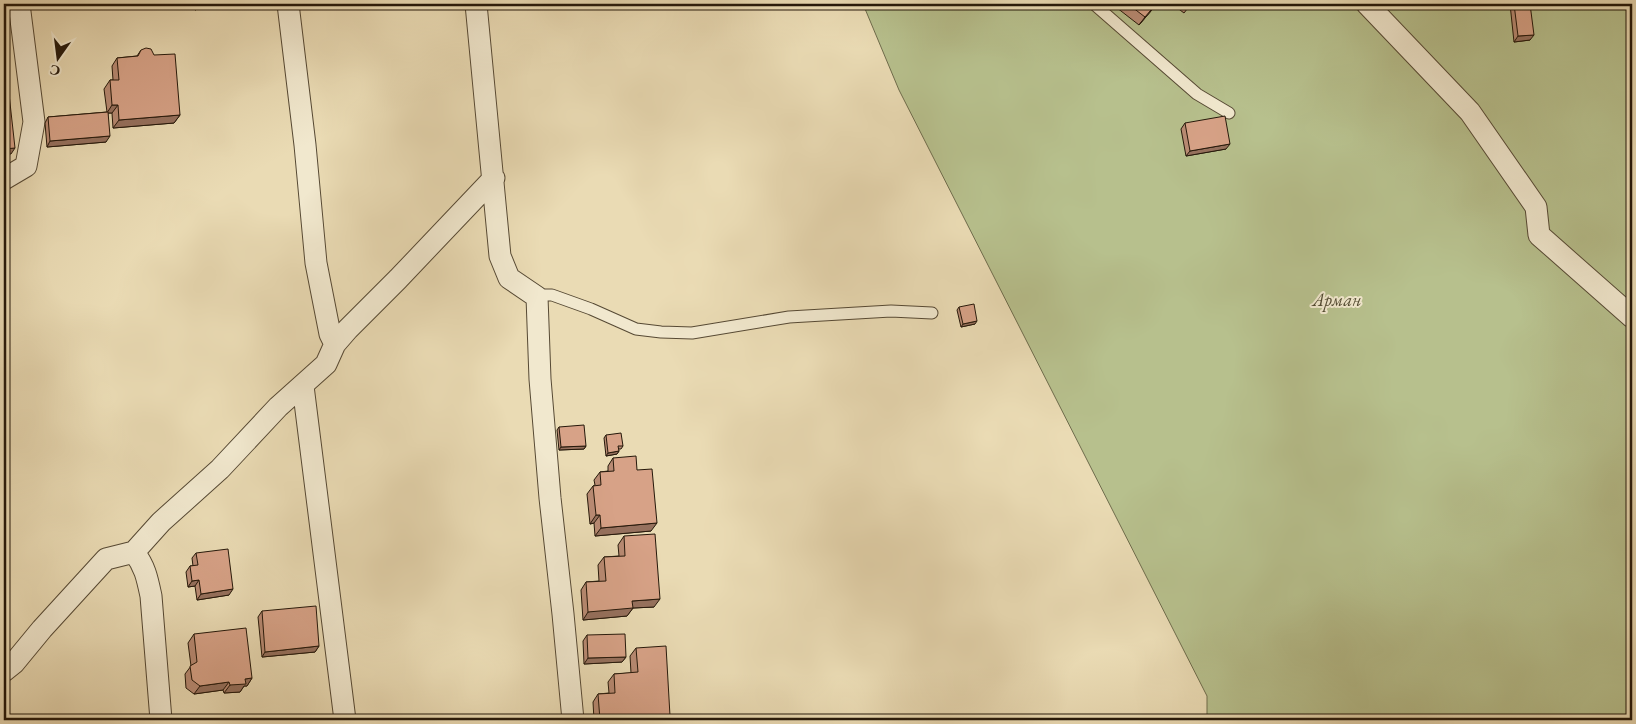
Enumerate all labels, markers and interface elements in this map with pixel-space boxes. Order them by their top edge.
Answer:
north arrow [32,32,82,82]
text: С [48,61,62,81]
park label: Арман [1311,288,1361,312]

